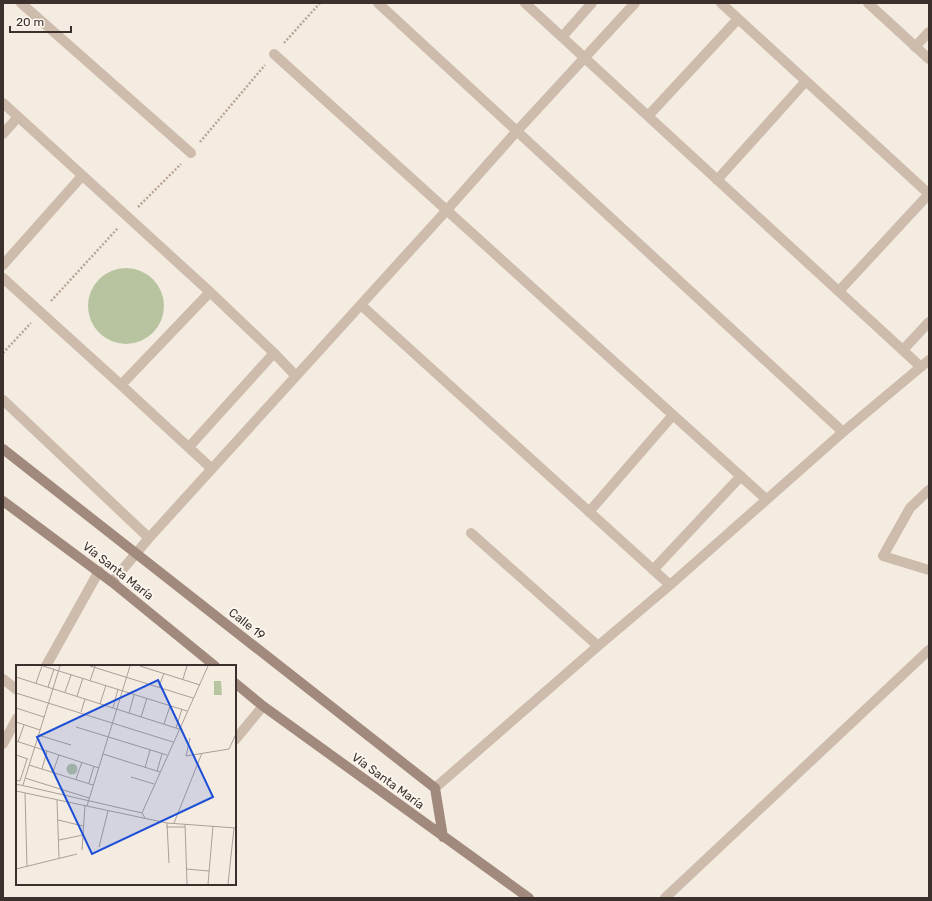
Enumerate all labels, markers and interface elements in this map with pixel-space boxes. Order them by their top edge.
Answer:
scale bar [10,8,71,34]
text: 20 m [16,15,44,29]
street label: Vía Santa María [80,539,156,603]
street label: Calle 19 [226,605,268,643]
inset map [16,665,236,885]
street label: Vía Santa María [349,750,427,812]

